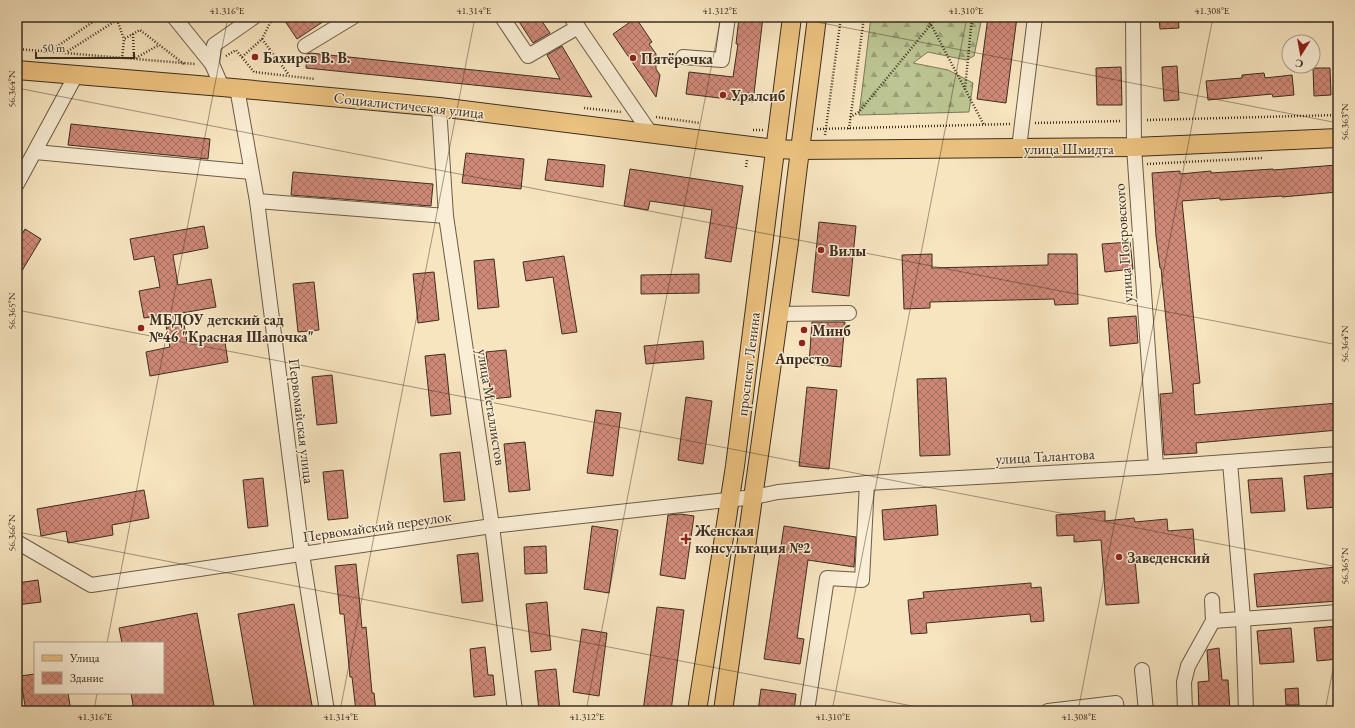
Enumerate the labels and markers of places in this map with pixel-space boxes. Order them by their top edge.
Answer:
place label: Бахирев В. В. [263,48,351,67]
place label: Пятёрочка [641,49,713,68]
marker: Бахирев В. В. [250,52,260,62]
marker: Пятёрочка [628,53,638,63]
place label: Уралсиб [730,86,786,105]
marker: Уралсиб [718,90,728,100]
place label: Вилы [829,241,866,260]
marker: Вилы [816,245,826,255]
place label: МБДОУ детский сад №46 "Красная Шапочка" [149,310,314,346]
place label: Минб [812,321,851,340]
marker: МБДОУ детский сад №46 "Красная Шапочка" [136,323,146,333]
marker: Минб [799,325,809,335]
marker: Апресто [797,338,807,348]
place label: Апресто [774,349,830,368]
place label: Женская консультация №2 [694,521,811,557]
marker: Женская консультация №2 [680,533,692,545]
place label: Заведенский [1127,548,1210,567]
marker: Заведенский [1114,552,1124,562]

